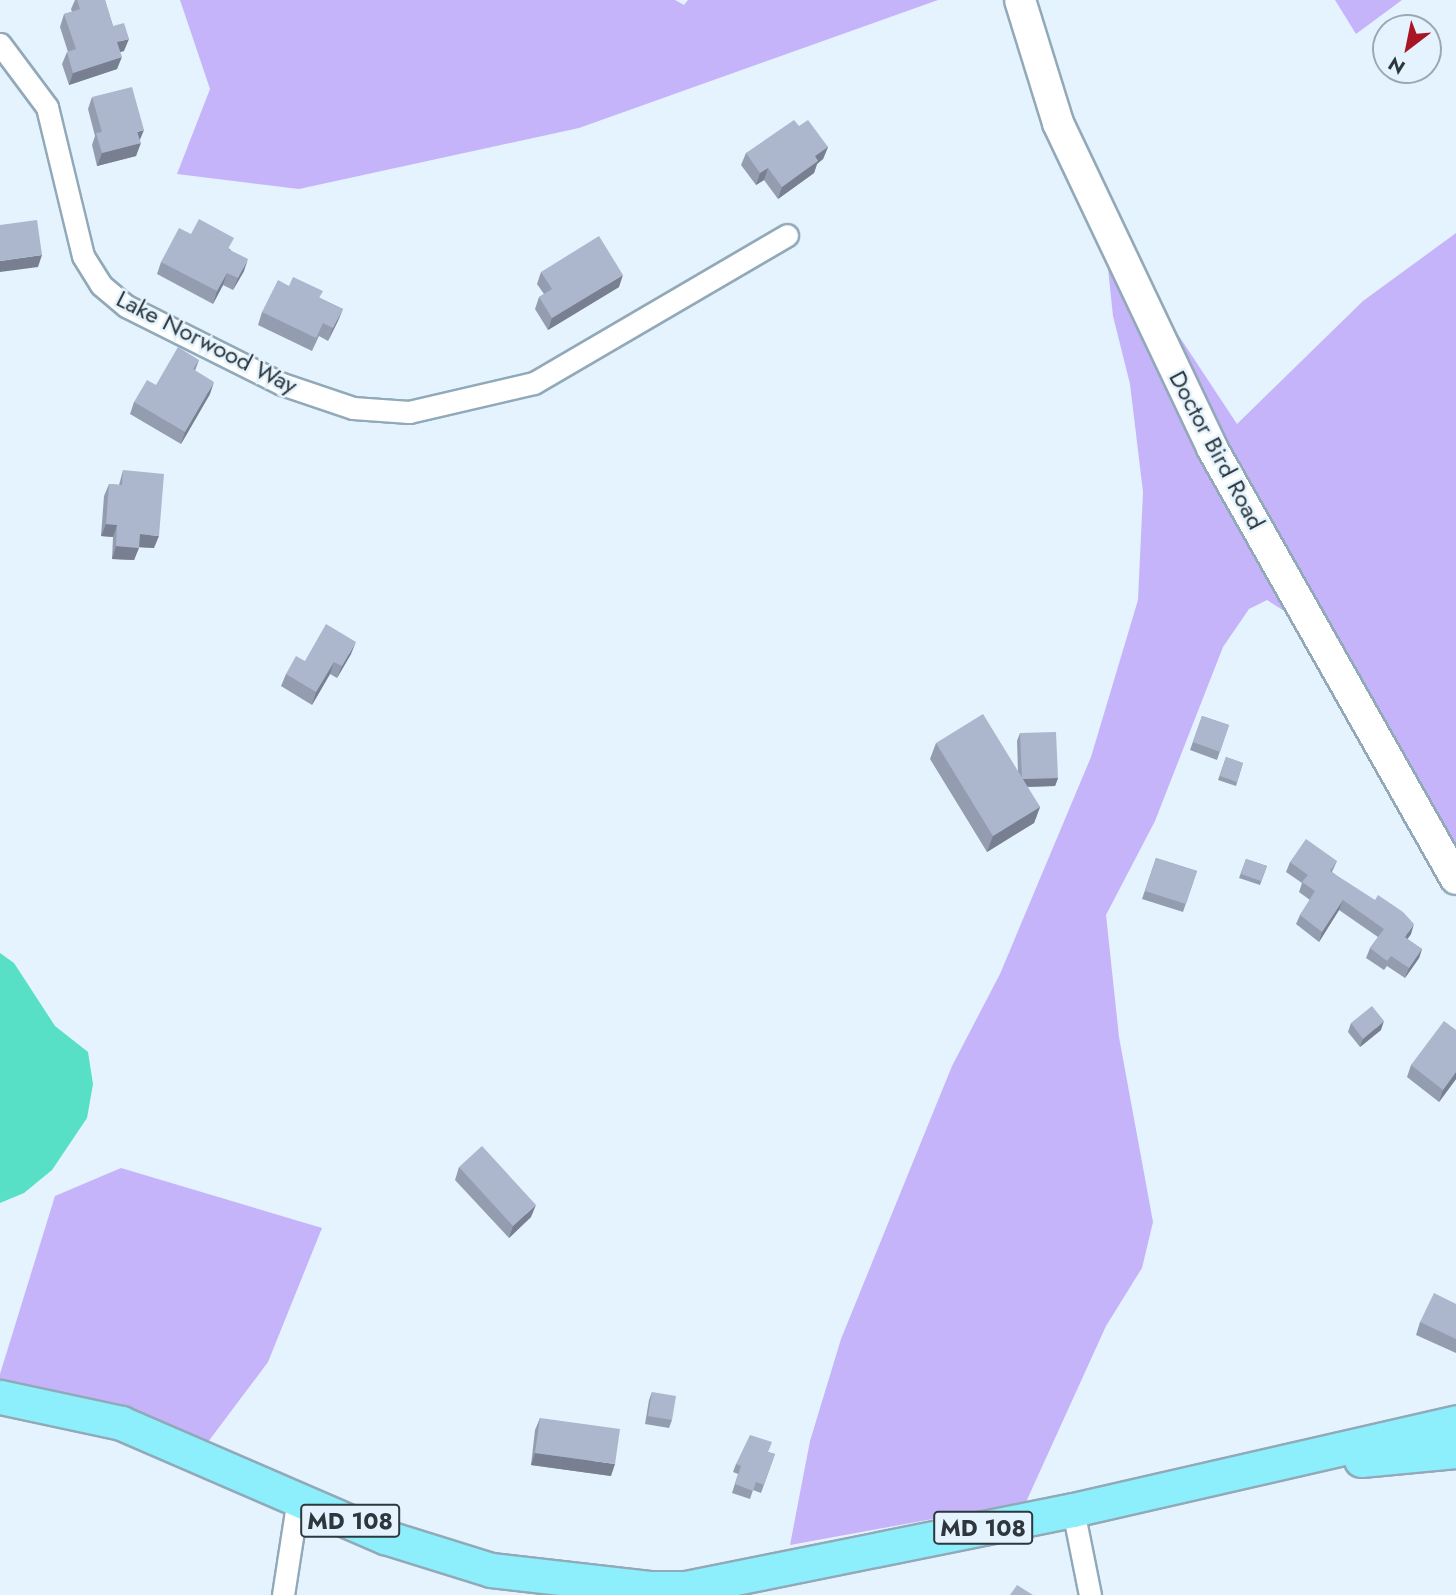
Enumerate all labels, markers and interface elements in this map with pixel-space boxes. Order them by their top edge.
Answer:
north arrow [1372,14,1442,84]
text: N [1383,50,1410,81]
street label: Lake Norwood Way [112,284,302,400]
street label: Doctor Bird Road [1163,366,1271,534]
road number: MD 108 [299,1502,401,1540]
road number: MD 108 [932,1508,1034,1548]

